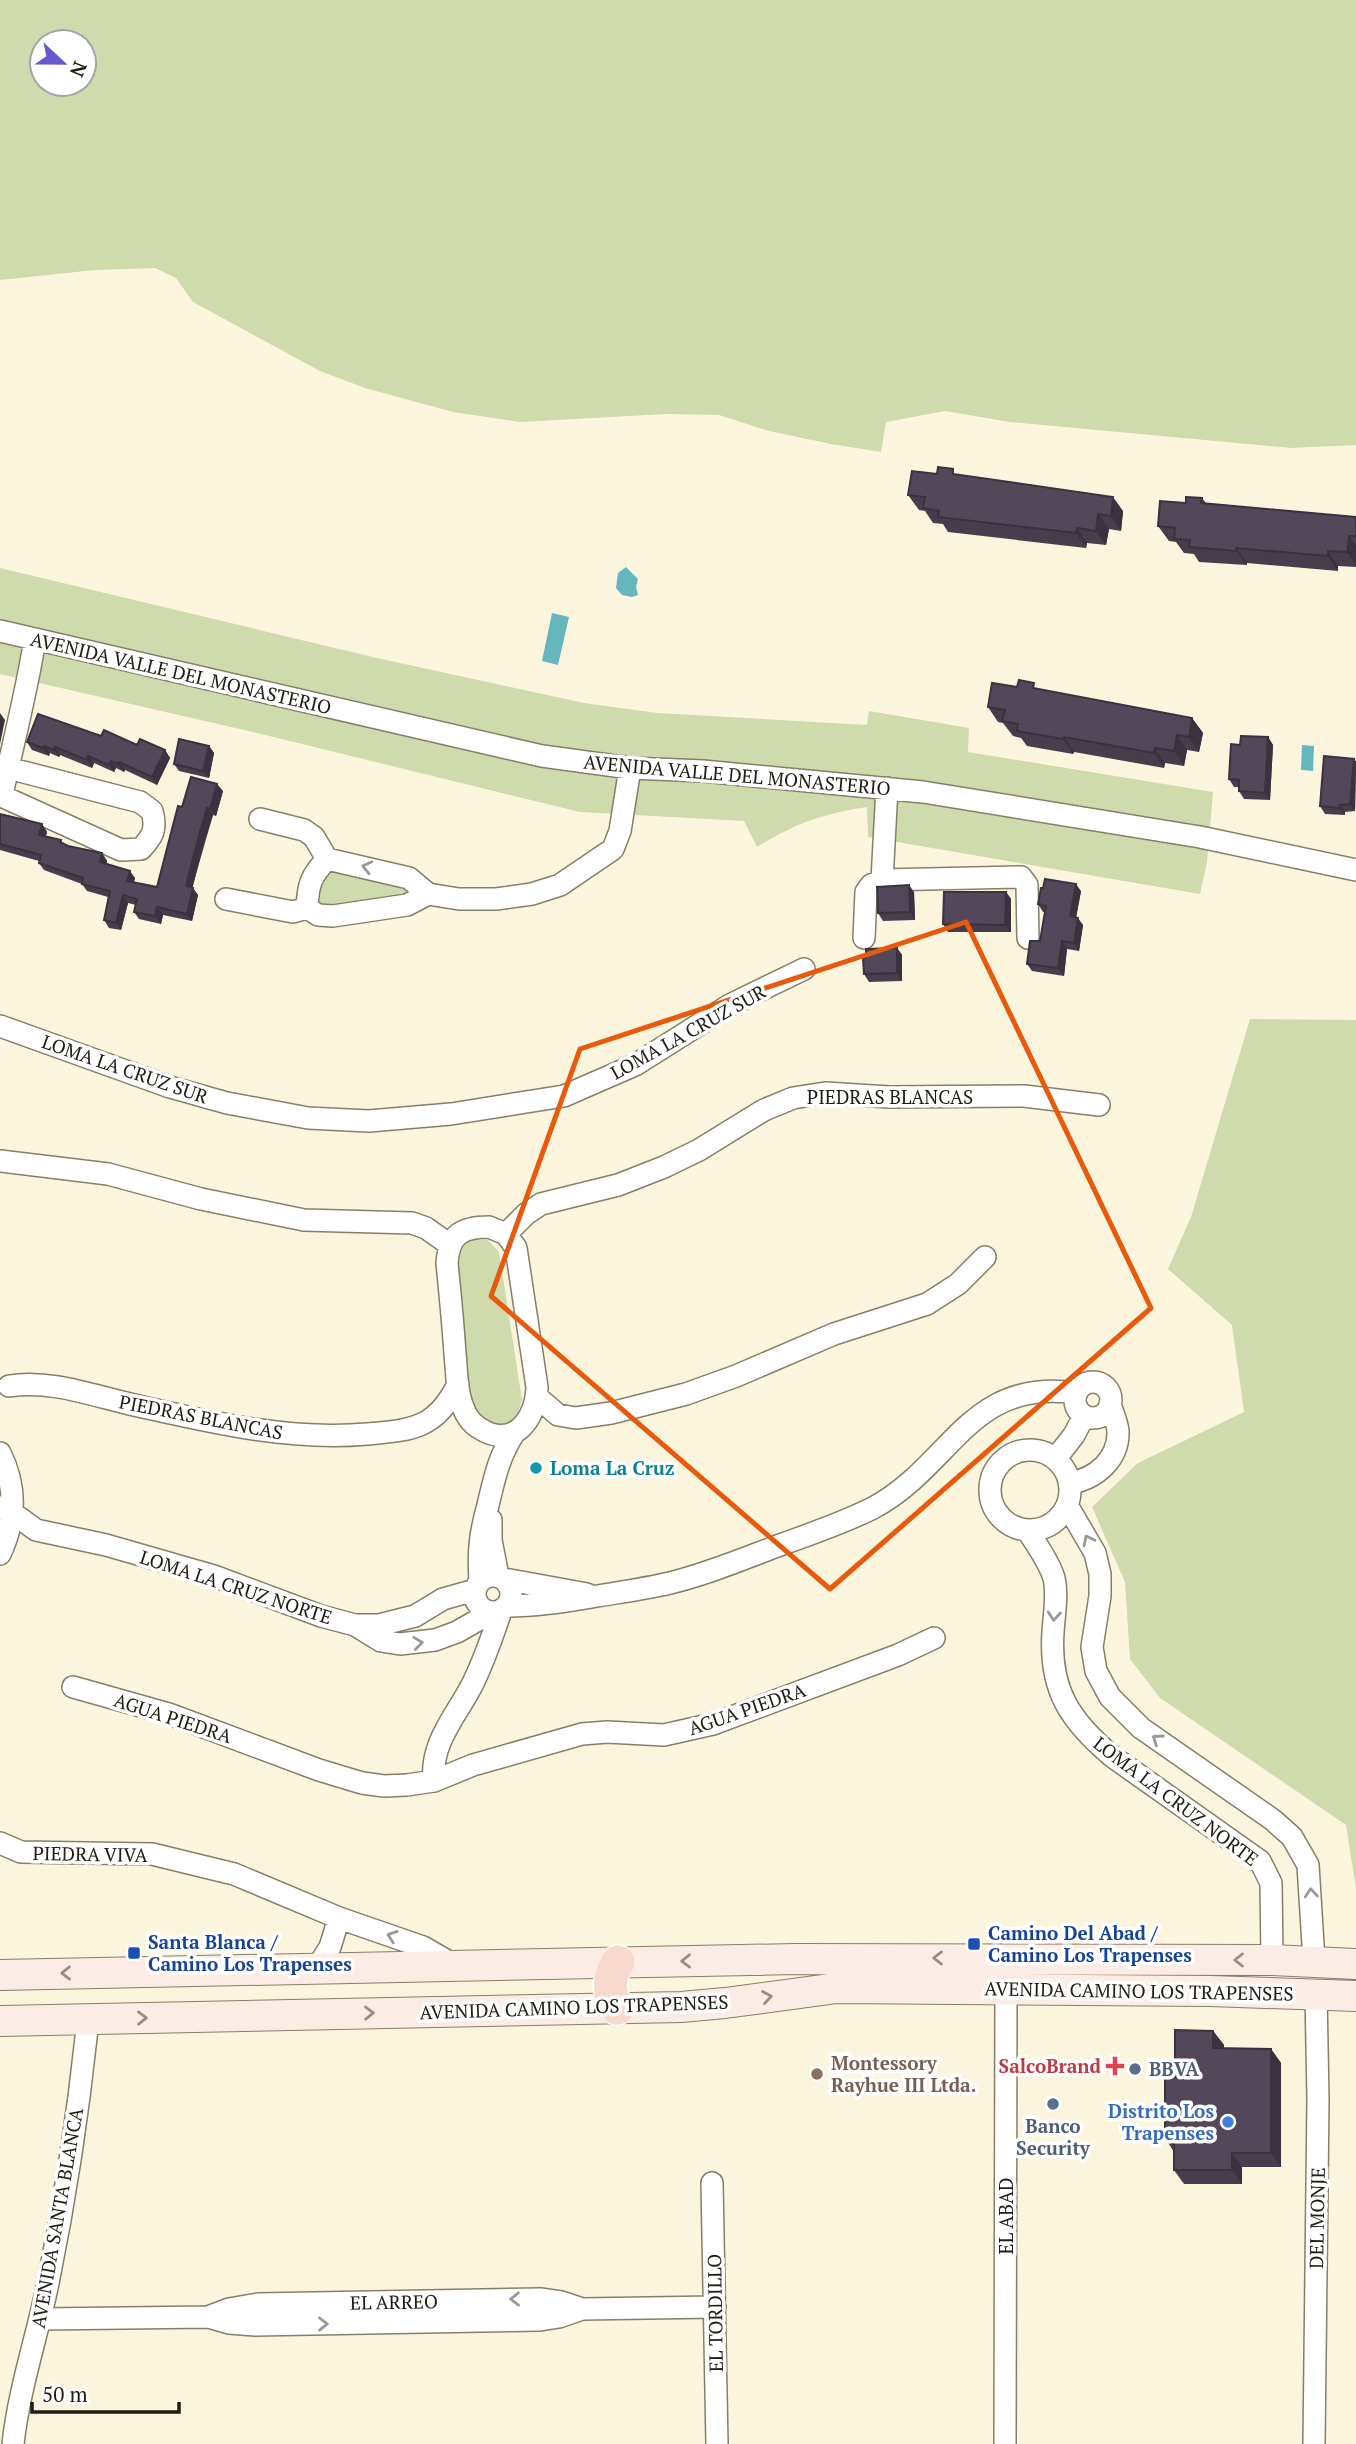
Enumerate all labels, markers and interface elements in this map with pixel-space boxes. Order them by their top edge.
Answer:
north arrow [28,28,98,98]
text: N [65,58,94,81]
street label: AVENIDA VALLE DEL MONASTERIO [28,626,334,719]
street label: AVENIDA VALLE DEL MONASTERIO [582,749,892,800]
one-way arrow [361,861,373,875]
street label: LOMA LA CRUZ SUR [606,979,770,1085]
street label: LOMA LA CRUZ SUR [39,1028,211,1109]
street label: PIEDRAS BLANCAS [807,1084,973,1109]
street label: PIEDRAS BLANCAS [117,1388,285,1445]
place label: Loma La Cruz [550,1455,675,1480]
marker: Loma La Cruz [528,1460,544,1476]
one-way arrow [1082,1535,1096,1547]
street label: LOMA LA CRUZ NORTE [137,1544,335,1629]
one-way arrow [1047,1611,1062,1622]
one-way arrow [412,1635,424,1650]
street label: AGUA PIEDRA [685,1677,809,1740]
street label: AGUA PIEDRA [111,1687,235,1748]
street label: LOMA LA CRUZ NORTE [1089,1730,1264,1871]
one-way arrow [1152,1735,1165,1747]
street label: PIEDRA VIVA [32,1840,148,1867]
one-way arrow [1304,1887,1319,1898]
place label: Camino Del Abad / Camino Los Trapenses [988,1920,1192,1967]
place label: Santa Blanca / Camino Los Trapenses [148,1929,352,1976]
one-way arrow [387,1930,399,1944]
marker: Camino Del Abad / Camino Los Trapenses [966,1936,982,1952]
marker: Santa Blanca / Camino Los Trapenses [126,1945,142,1961]
one-way arrow [932,1950,943,1966]
one-way arrow [1233,1952,1244,1968]
one-way arrow [680,1953,691,1969]
one-way arrow [61,1965,71,1981]
street label: AVENIDA CAMINO LOS TRAPENSES [984,1975,1294,2006]
street label: AVENIDA CAMINO LOS TRAPENSES [419,1989,729,2024]
one-way arrow [762,1990,773,2005]
one-way arrow [364,2005,375,2021]
one-way arrow [137,2010,147,2026]
place label: Montessory Rayhue III Ltda. [831,2050,976,2097]
place label: SalcoBrand [999,2053,1102,2078]
place label: BBVA [1149,2056,1199,2081]
marker: SalcoBrand [1107,2058,1123,2074]
marker: BBVA [1127,2061,1143,2077]
marker: Montessory Rayhue III Ltda. [809,2066,825,2082]
marker: Banco Security [1045,2096,1061,2112]
place label: Distrito Los Trapenses [1108,2098,1214,2145]
street label: AVENIDA SANTA BLANCA [25,2106,88,2330]
place label: Banco Security [1016,2113,1091,2160]
marker: Distrito Los Trapenses [1220,2114,1236,2130]
street label: DEL MONJE [1303,2167,1330,2269]
street label: EL ABAD [993,2178,1018,2254]
street label: EL TORDILLO [701,2254,728,2372]
street label: EL ARREO [350,2288,438,2315]
one-way arrow [509,2292,520,2307]
one-way arrow [319,2316,329,2332]
scale bar [32,2370,178,2414]
text: 50 m [42,2380,88,2408]

